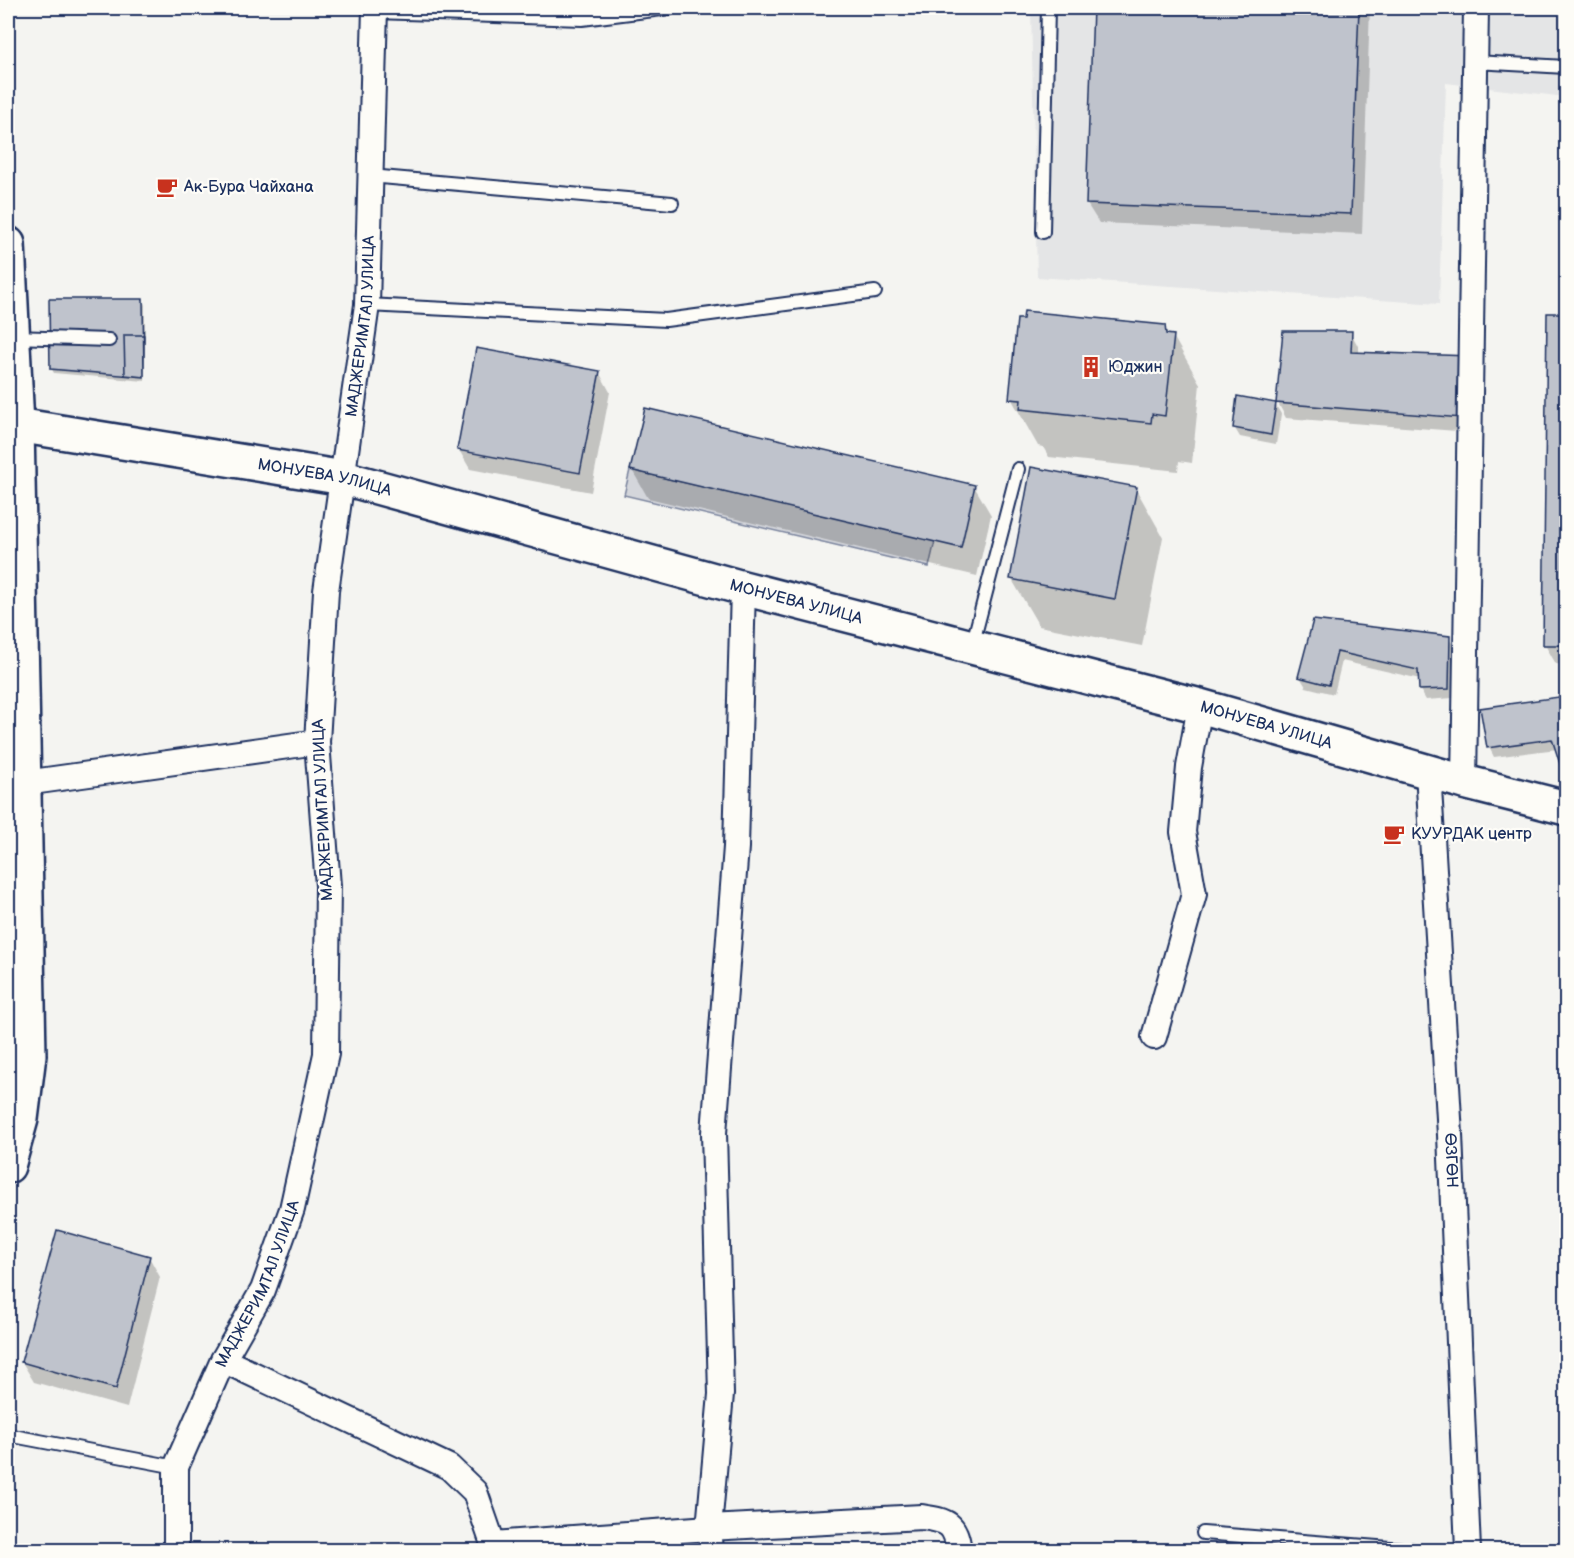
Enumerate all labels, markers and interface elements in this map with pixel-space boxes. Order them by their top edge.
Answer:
cafe icon: Ак-Бура Чайхана [155,175,179,199]
place label: Ак-Бура Чайхана [183,178,314,197]
street label: МАДЖЕРИМТАЛ УЛИЦА [342,235,378,418]
building icon: Юджин [1079,355,1103,379]
place label: Юджин [1108,358,1163,377]
street label: МОНУЕВА УЛИЦА [256,455,394,500]
street label: МОНУЕВА УЛИЦА [728,575,865,628]
street label: МОНУЕВА УЛИЦА [1198,697,1335,753]
street label: МАДЖЕРИМТАЛ УЛИЦА [309,718,337,901]
cafe icon: КУУРДАК центр [1382,822,1406,846]
place label: КУУРДАК центр [1411,825,1532,844]
street label: ӨЗГӨН [1440,1132,1462,1188]
street label: МАДЖЕРИМТАЛ УЛИЦА [211,1198,303,1370]

